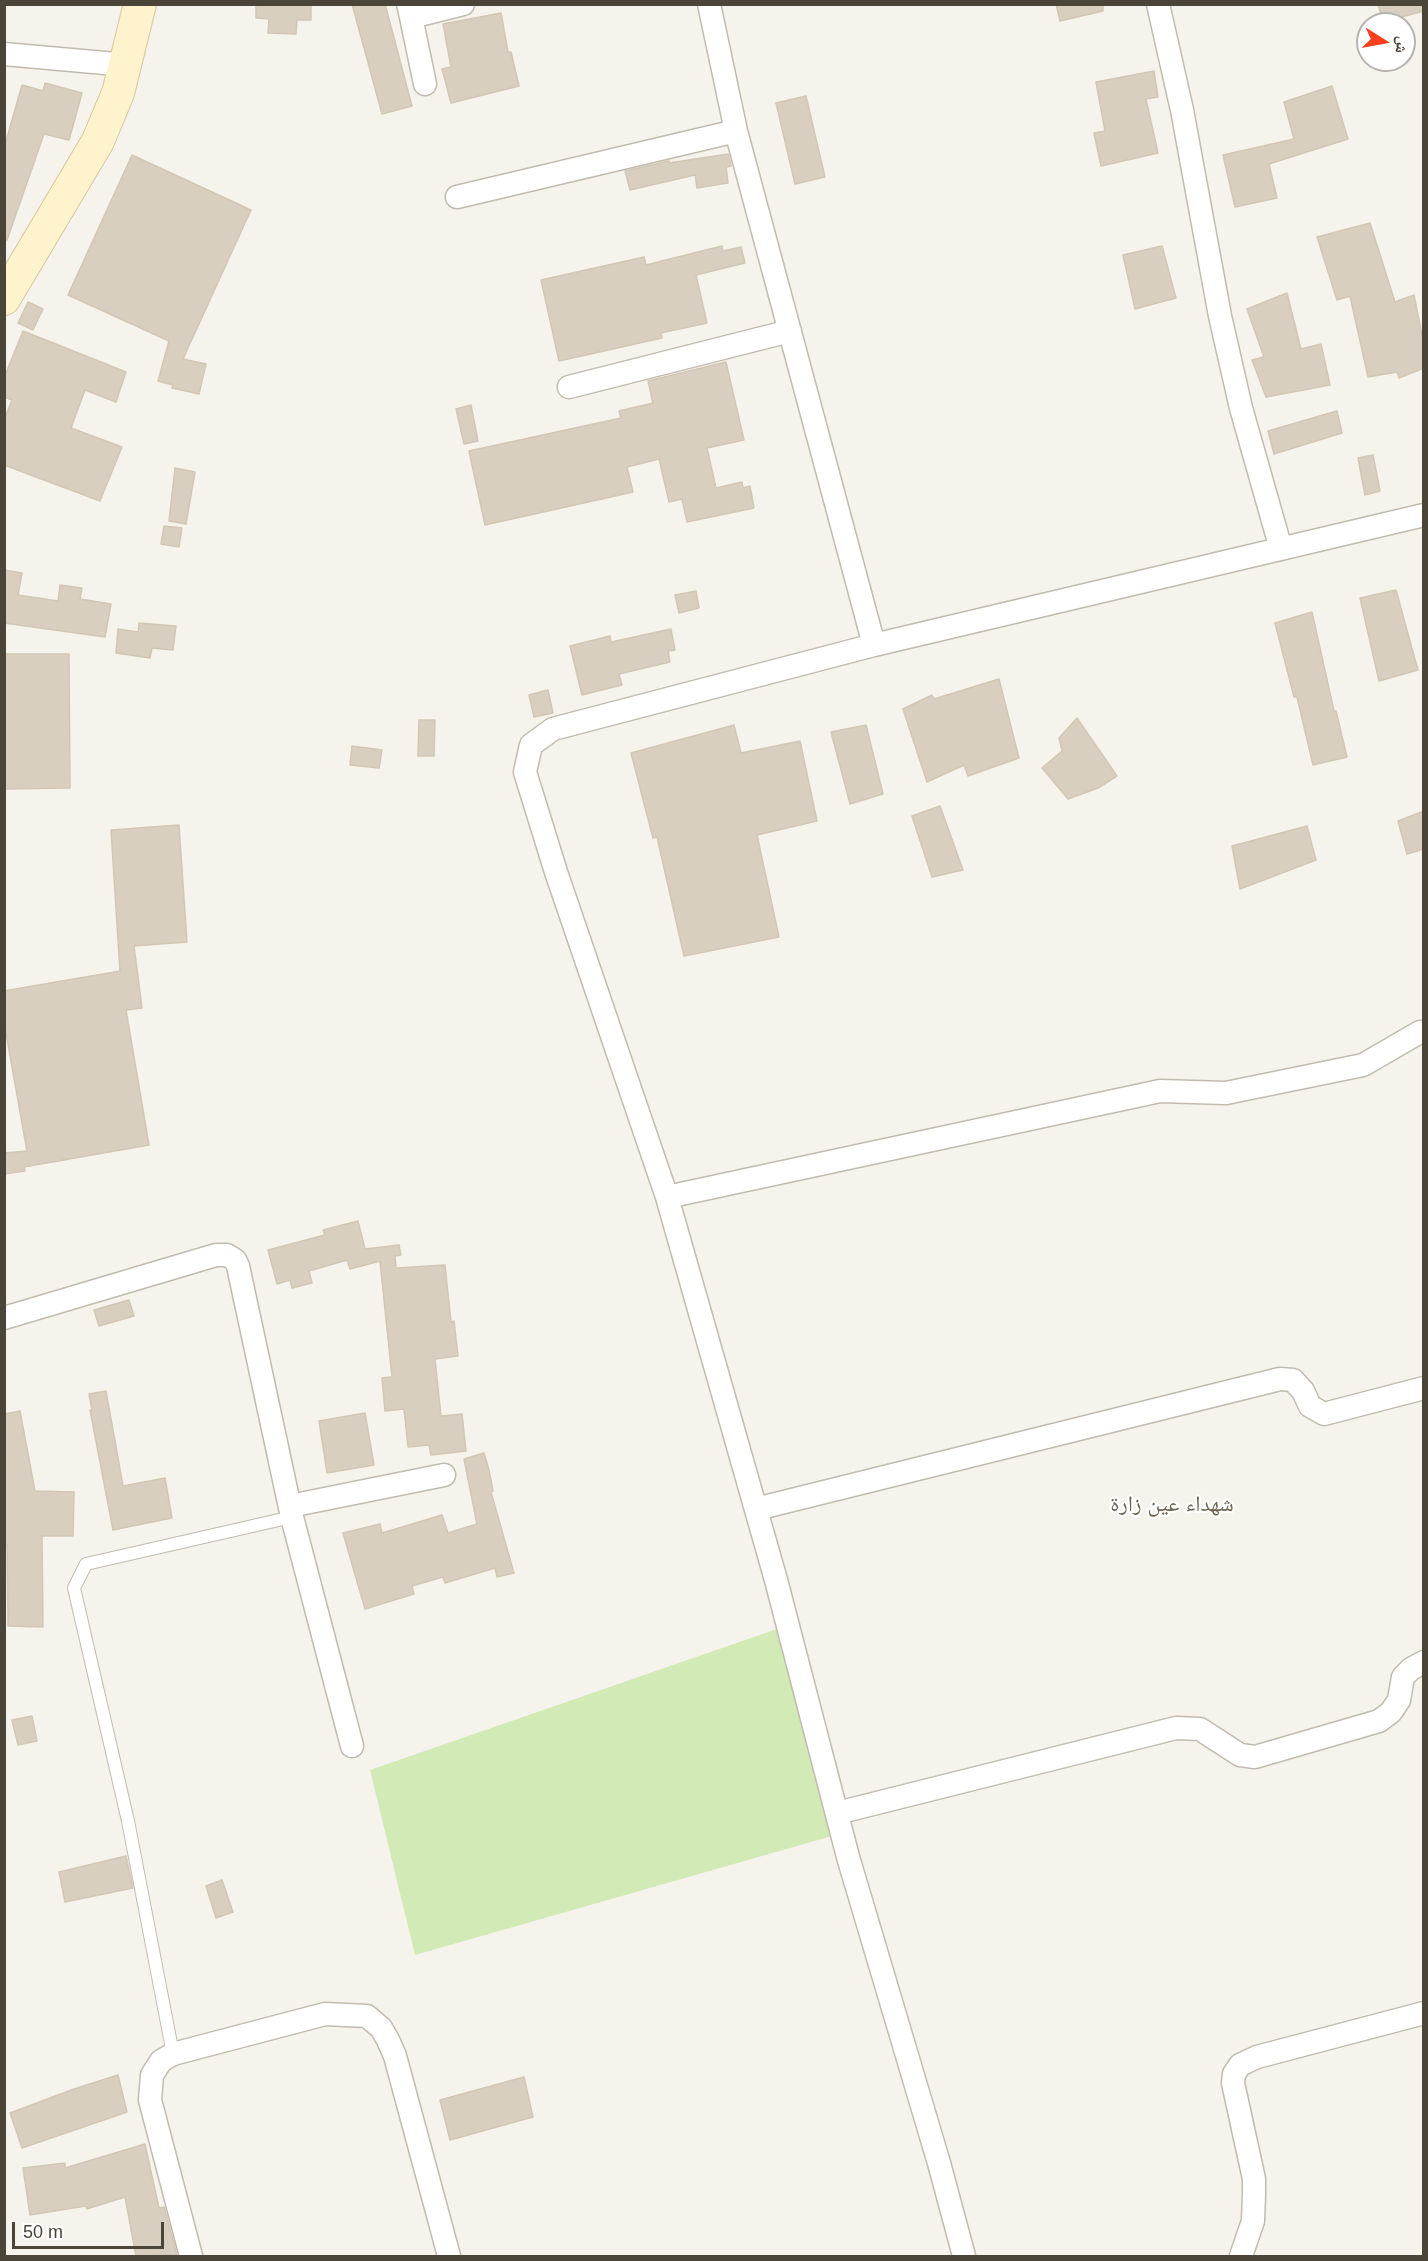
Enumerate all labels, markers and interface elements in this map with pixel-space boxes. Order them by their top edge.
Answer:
north arrow [1356,12,1416,72]
text: ش [1392,35,1412,55]
district label: شهداء عين زارة [1110,1492,1234,1518]
scale bar [15,2210,166,2248]
text: 50 m [23,2222,63,2242]

